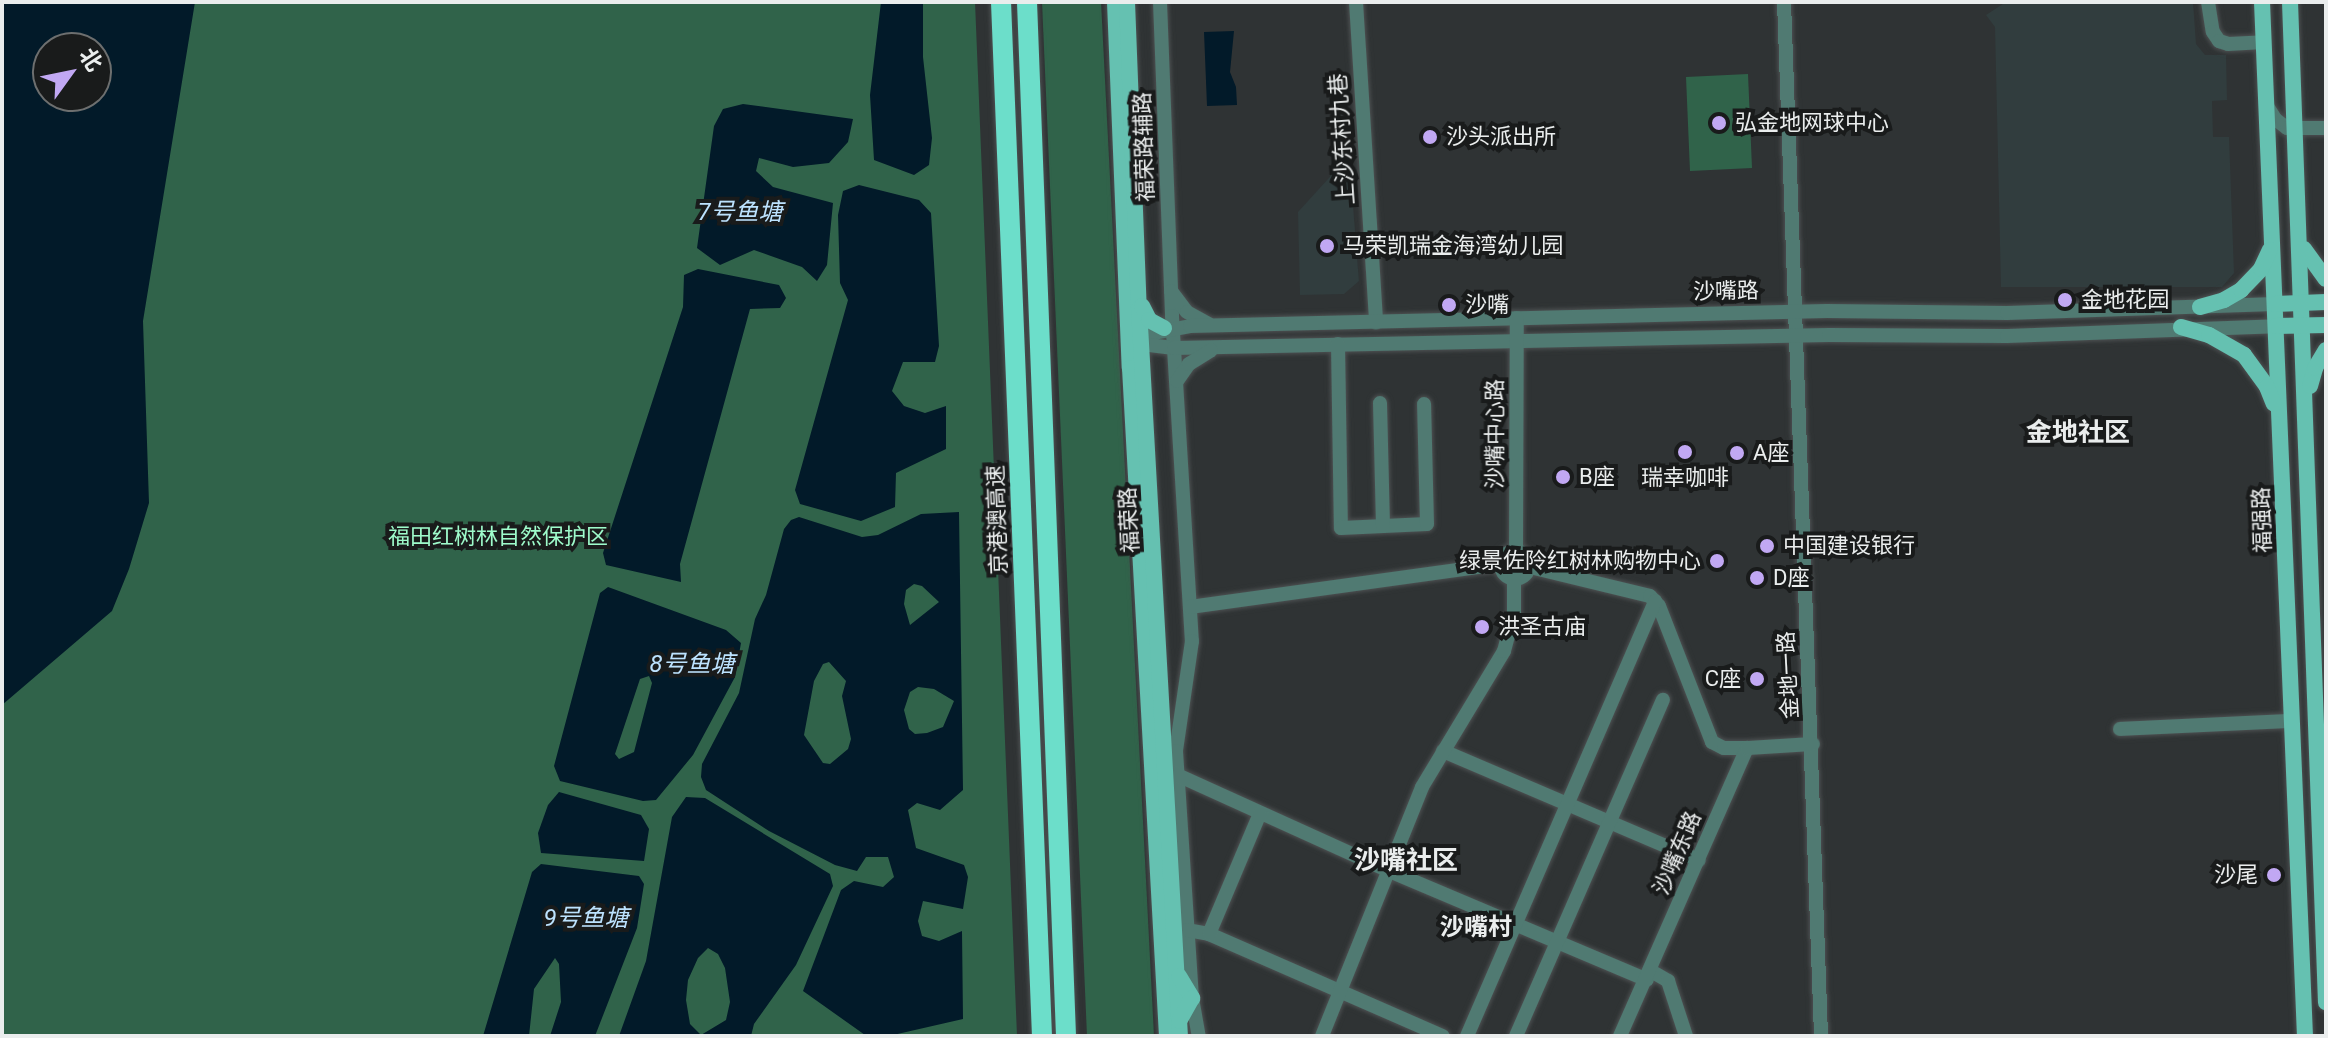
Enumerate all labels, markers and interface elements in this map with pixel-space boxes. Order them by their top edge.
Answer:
north arrow [32,32,112,112]
text: 北 [74,44,107,76]
street label: 上沙东村九巷 [1324,72,1360,206]
street label: 福荣路辅路 [1129,92,1159,202]
place label: 弘金地网球中心 [1735,110,1889,136]
marker: 弘金地网球中心 [1710,114,1728,132]
place label: 沙头派出所 [1446,124,1556,150]
marker: 沙头派出所 [1421,128,1439,146]
water label: 7号鱼塘 [697,199,783,227]
place label: 马荣凯瑞金海湾幼儿园 [1343,233,1563,259]
marker: 马荣凯瑞金海湾幼儿园 [1318,237,1336,255]
street label: 沙嘴路 [1693,277,1759,305]
place label: 金地花园 [2081,287,2169,313]
marker: 金地花园 [2056,291,2074,309]
place label: 沙嘴 [1465,292,1509,318]
marker: 沙嘴 [1440,296,1458,314]
street label: 沙嘴中心路 [1482,379,1508,489]
district label: 金地社区 [2026,417,2130,449]
place label: A座 [1753,440,1789,466]
marker: 瑞幸咖啡 [1676,443,1694,461]
marker: A座 [1728,444,1746,462]
place label: B座 [1579,464,1615,490]
street label: 京港澳高速 [982,465,1012,575]
place label: 瑞幸咖啡 [1641,465,1729,491]
marker: B座 [1554,468,1572,486]
street label: 福荣路 [1114,486,1144,554]
street label: 福强路 [2248,487,2276,553]
park label: 福田红树林自然保护区 [388,524,608,550]
place label: 中国建设银行 [1783,533,1915,559]
marker: 中国建设银行 [1758,537,1776,555]
place label: 绿景佐阾红树林购物中心 [1459,548,1701,574]
marker: 绿景佐阾红树林购物中心 [1708,552,1726,570]
place label: D座 [1773,565,1809,591]
marker: D座 [1748,569,1766,587]
place label: 洪圣古庙 [1498,614,1586,640]
marker: 洪圣古庙 [1473,618,1491,636]
street label: 金地一路 [1773,630,1803,720]
water label: 8号鱼塘 [649,651,735,679]
place label: C座 [1705,666,1741,692]
marker: C座 [1748,670,1766,688]
street label: 沙嘴东路 [1648,807,1706,899]
district label: 沙嘴社区 [1354,845,1458,877]
place label: 沙尾 [2214,862,2258,888]
marker: 沙尾 [2265,866,2283,884]
water label: 9号鱼塘 [543,905,629,933]
district label: 沙嘴村 [1440,914,1512,942]

